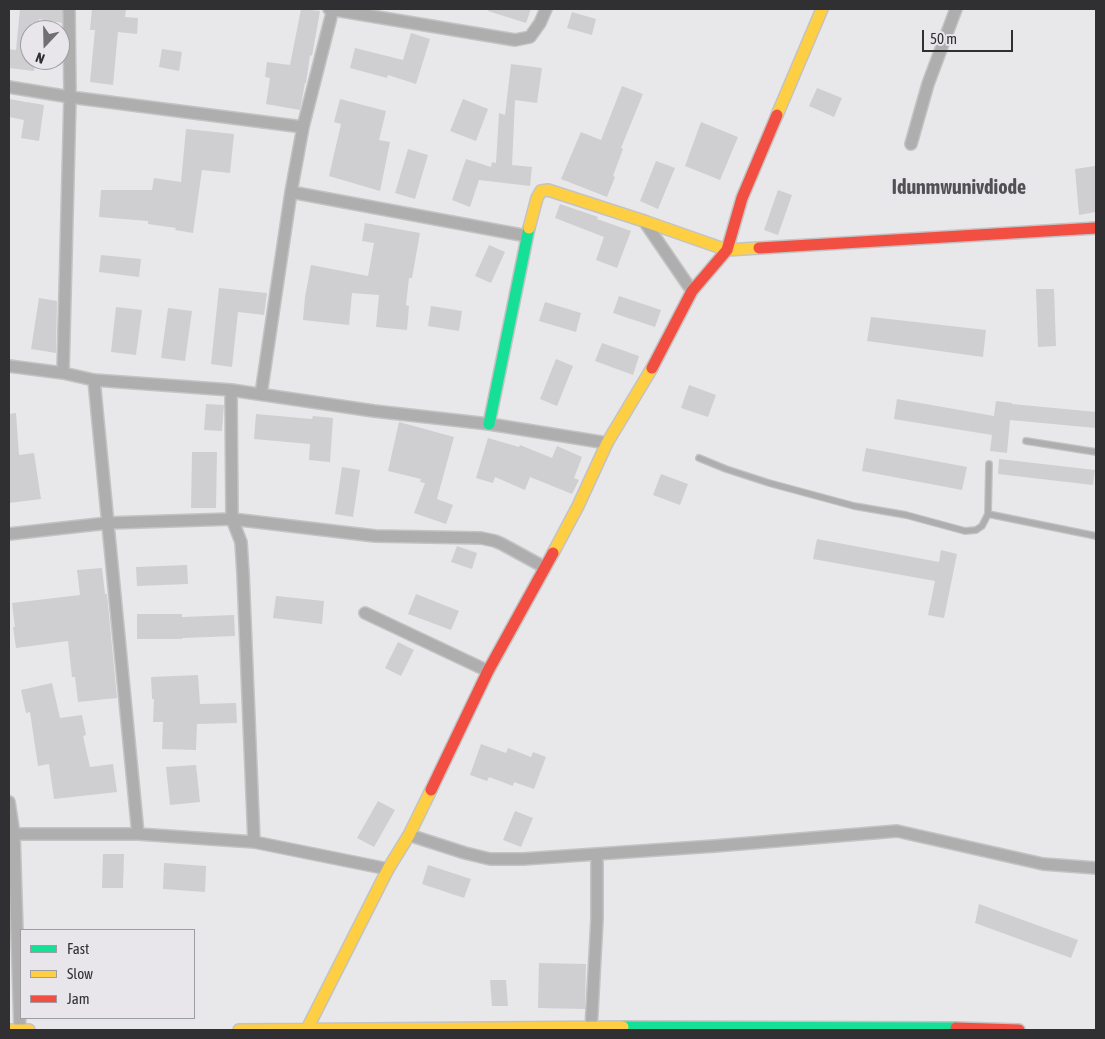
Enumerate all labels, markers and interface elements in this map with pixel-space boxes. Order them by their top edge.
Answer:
north arrow [20,20,70,70]
scale bar [925,20,1016,52]
text: 50 m [930,30,957,47]
text: N [33,49,47,67]
district label: Idunmwunivdiode [892,176,1026,200]
legend [20,929,195,1019]
text: Fast [67,940,89,957]
text: Slow [67,965,93,982]
text: Jam [67,990,90,1007]

